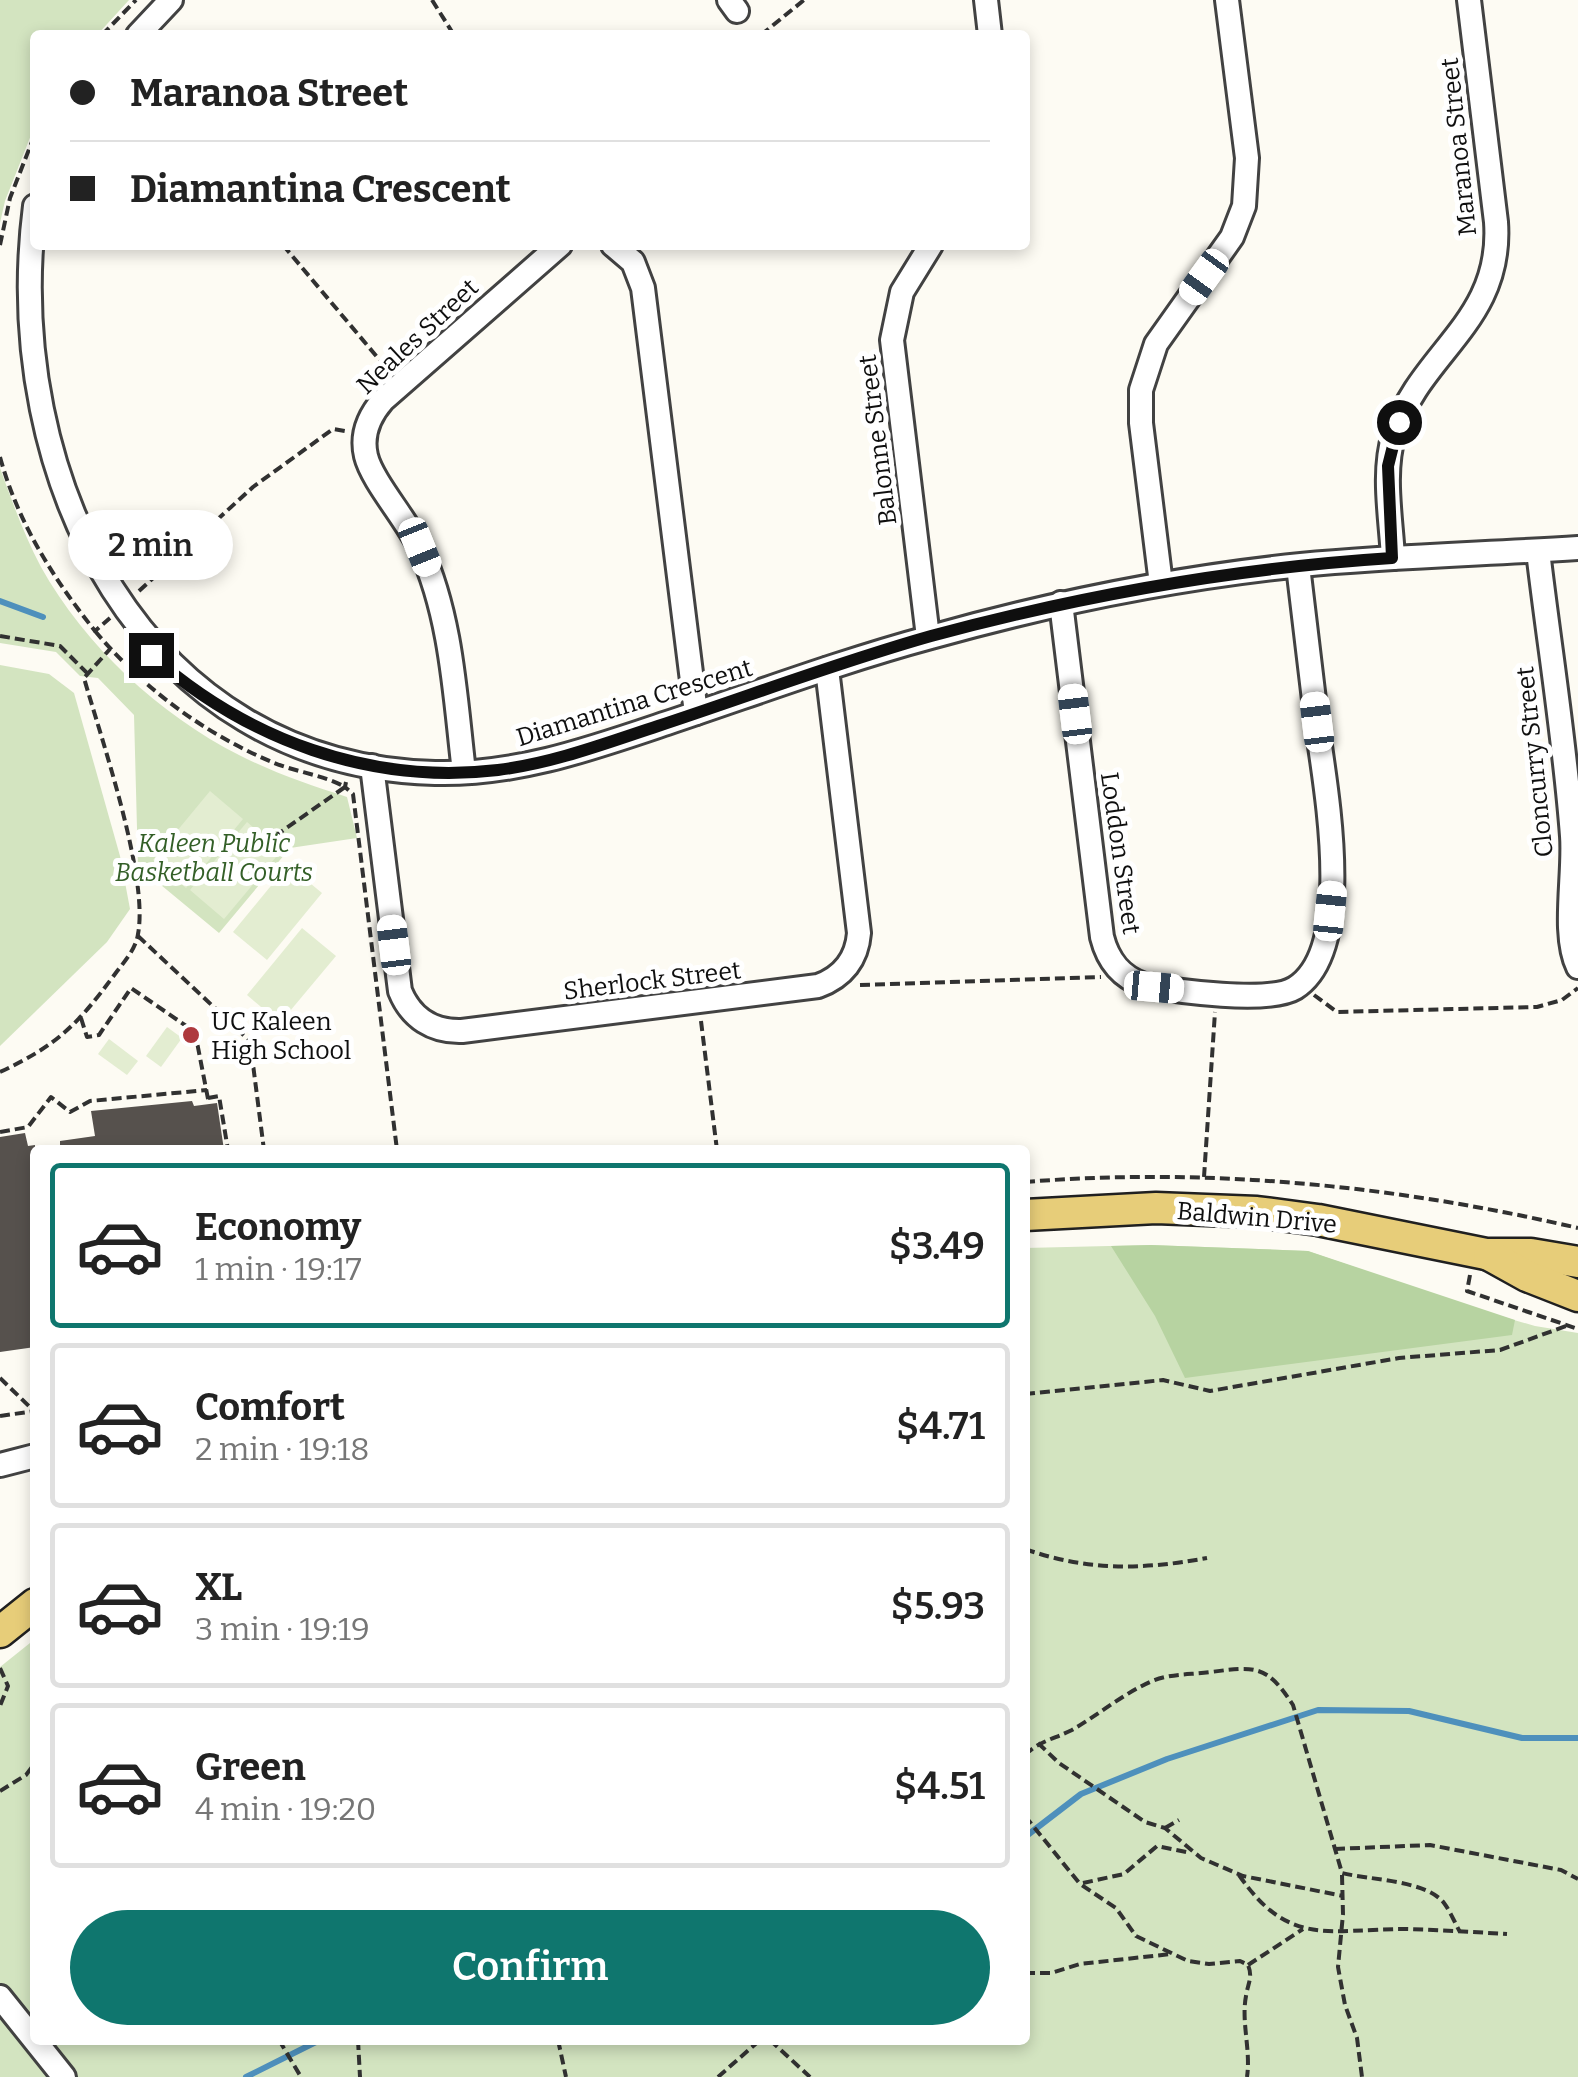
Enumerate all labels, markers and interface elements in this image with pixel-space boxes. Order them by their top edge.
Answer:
street label: Maranoa Street [1435,56,1483,237]
text: Maranoa Street [130,70,408,116]
text: Diamantina Crescent [130,166,511,212]
car [1174,244,1234,310]
street label: Neales Street [351,273,485,401]
street label: Balonne Street [853,353,903,527]
route start [1377,400,1422,445]
callout: 2 min [68,510,234,580]
car [395,514,445,580]
text: 2 min [108,526,193,564]
route end [129,633,174,678]
street label: Diamantina Crescent [513,653,756,753]
street label: Cloncurry Street [1510,665,1560,859]
car [1056,682,1094,746]
car [1298,690,1336,754]
street label: Loddon Street [1094,770,1146,936]
park label: Kaleen Public Basketball Courts [115,829,313,888]
car [1312,880,1348,942]
car [375,913,413,977]
street label: Sherlock Street [562,955,743,1007]
car [1123,969,1185,1005]
place label: UC Kaleen High School [211,1007,351,1066]
marker: UC Kaleen High School [180,1024,202,1046]
street label: Baldwin Drive [1176,1196,1338,1240]
icon: car [75,1201,165,1291]
text: Economy [195,1204,361,1250]
text: $3.49 [889,1223,985,1269]
text: 1 min · 19:17 [195,1250,362,1288]
icon: car [75,1381,165,1471]
text: Comfort [195,1384,345,1430]
text: $4.71 [896,1403,985,1449]
text: 2 min · 19:18 [195,1430,369,1468]
icon: car [75,1561,165,1651]
text: XL [195,1564,242,1610]
text: $5.93 [890,1583,985,1629]
text: 3 min · 19:19 [195,1610,370,1648]
icon: car [75,1741,165,1831]
text: Green [195,1744,306,1790]
text: $4.51 [894,1763,985,1809]
text: 4 min · 19:20 [195,1790,376,1828]
button: Confirm [70,1910,990,2025]

